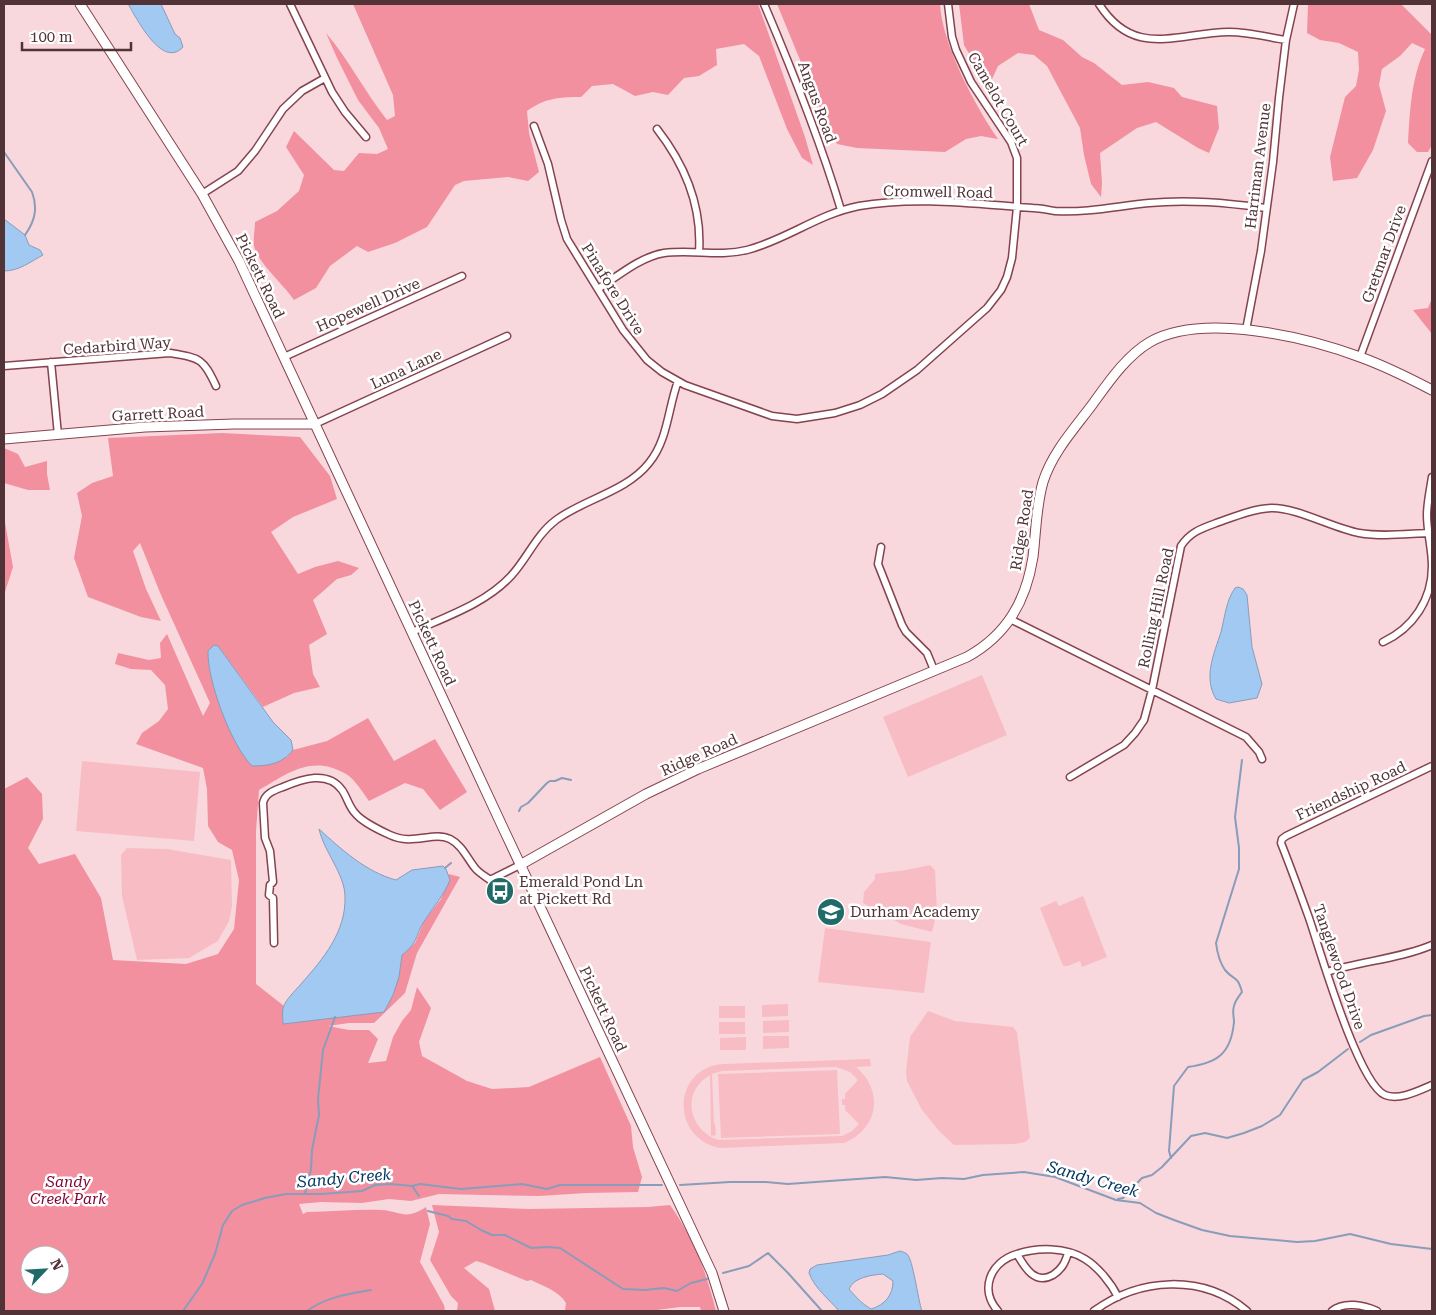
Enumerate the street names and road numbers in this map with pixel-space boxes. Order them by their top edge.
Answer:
street label: Camelot Court [964,49,1032,149]
street label: Angus Road [794,59,840,146]
street label: Harriman Avenue [1241,102,1275,230]
street label: Cromwell Road [883,182,993,202]
street label: Gretmar Drive [1358,203,1410,305]
street label: Pickett Road [232,231,288,322]
street label: Pinafore Drive [578,240,648,338]
street label: Hopewell Drive [313,274,423,336]
street label: Cedarbird Way [62,333,172,359]
street label: Luna Lane [368,345,444,393]
street label: Garrett Road [111,403,205,425]
street label: Ridge Road [1007,488,1037,572]
street label: Rolling Hill Road [1134,546,1178,670]
street label: Pickett Road [404,597,460,689]
street label: Ridge Road [658,730,740,780]
street label: Friendship Road [1293,757,1409,824]
street label: Tanglewood Drive [1309,902,1369,1032]
street label: Pickett Road [575,963,631,1055]

